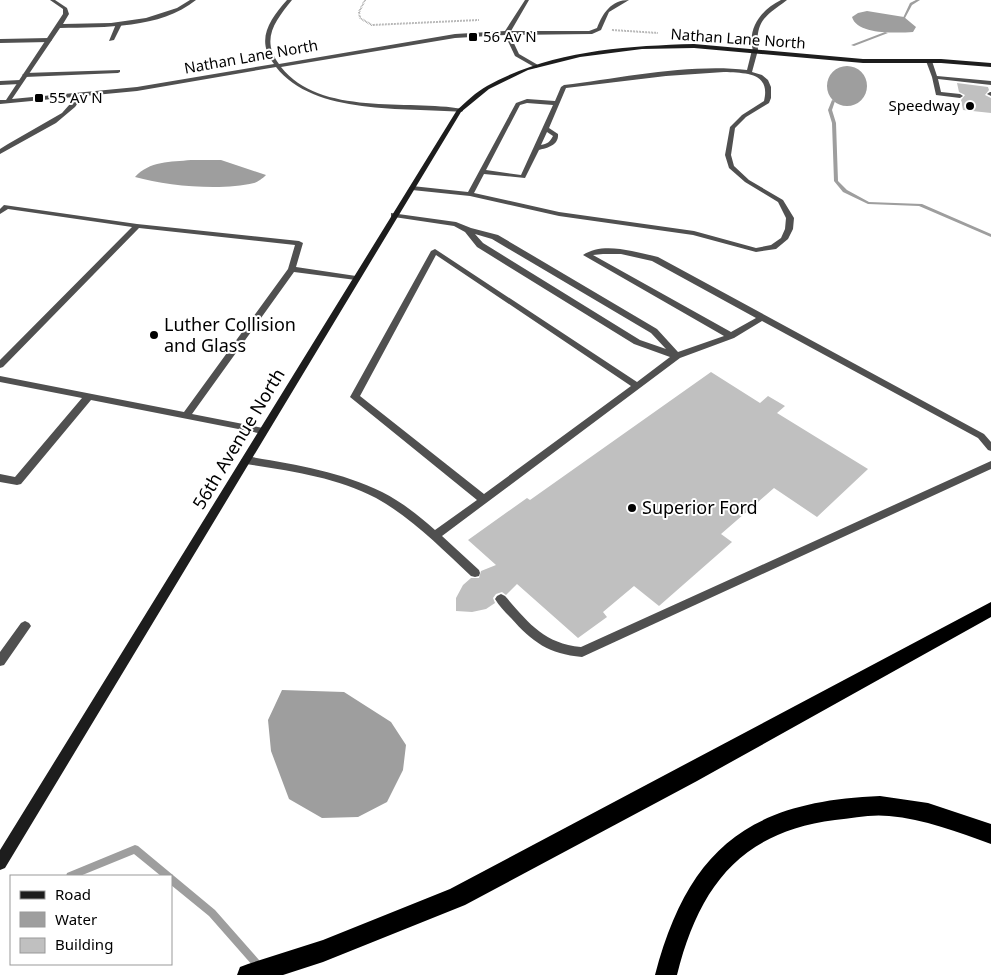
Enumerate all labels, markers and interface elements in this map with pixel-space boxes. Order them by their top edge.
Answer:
street label: Nathan Lane North [670,23,806,53]
place label: 56 Av N [483,26,537,46]
marker: 56 Av N [467,31,479,43]
street label: Nathan Lane North [182,34,319,78]
place label: 55 Av N [49,87,103,107]
marker: 55 Av N [33,92,45,104]
place label: Speedway [889,95,960,115]
marker: Speedway [964,100,976,112]
place label: Luther Collision and Glass [164,312,296,357]
marker: Luther Collision and Glass [148,329,160,341]
street label: 56th Avenue North [187,364,290,513]
place label: Superior Ford [642,495,758,519]
marker: Superior Ford [626,502,638,514]
legend [10,875,172,965]
text: Road [55,884,91,904]
text: Water [55,909,97,929]
text: Building [55,934,113,954]

